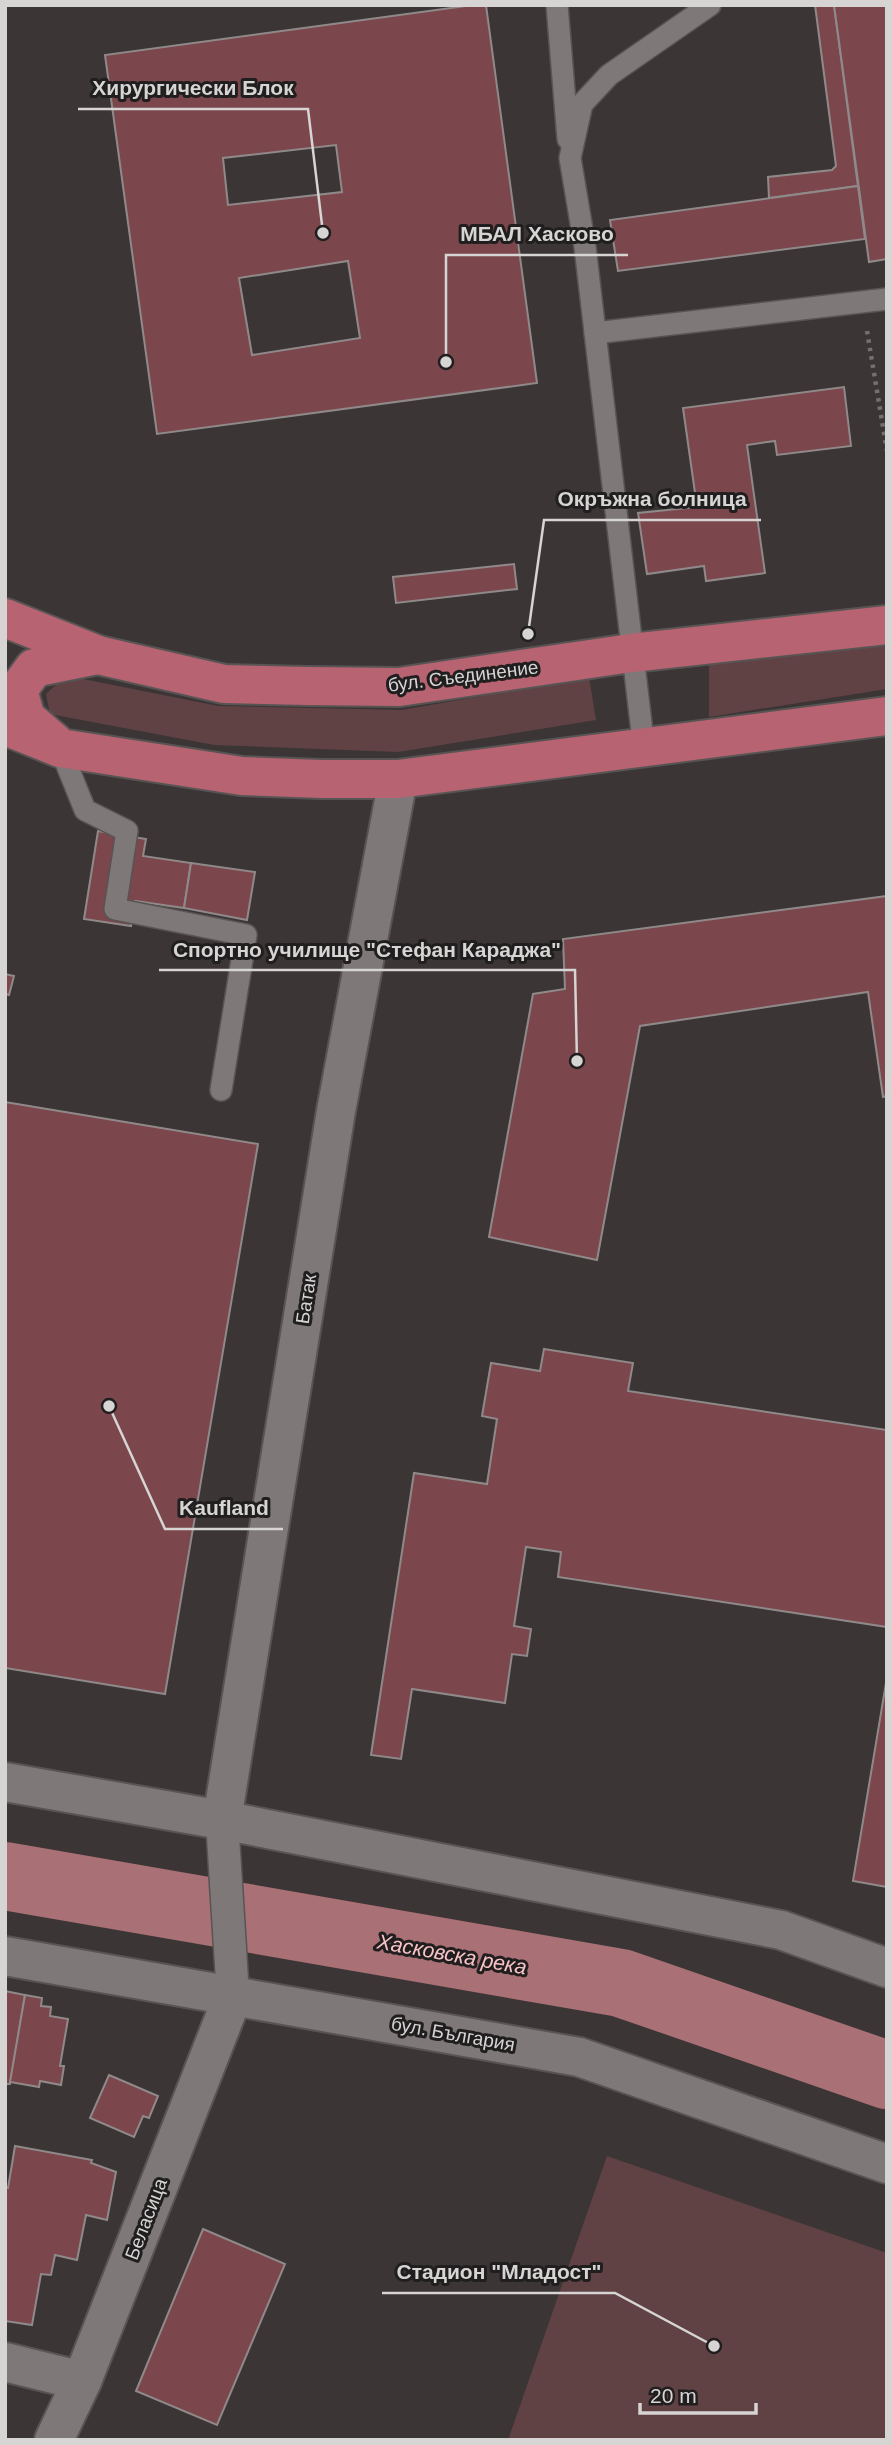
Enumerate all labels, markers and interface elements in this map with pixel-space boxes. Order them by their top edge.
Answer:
callout: Хирургически Блок [78,67,308,109]
text: Хирургически Блок [92,76,294,99]
callout: МБАЛ Хасково [446,213,628,255]
text: МБАЛ Хасково [460,222,614,245]
callout: Окръжна болница [544,478,761,520]
text: Окръжна болница [557,487,747,510]
street label: бул. Съединение [387,656,539,696]
callout: Спортно училище "Стефан Караджа" [159,928,575,970]
text: Спортно училище "Стефан Караджа" [173,938,561,961]
street label: Батак [292,1272,320,1325]
callout: Kaufland [165,1487,283,1529]
text: Kaufland [179,1496,269,1519]
water label: Хасковска река [375,1929,528,1978]
street label: бул. България [390,2013,516,2055]
street label: Беласица [121,2175,171,2263]
callout: Стадион "Младост" [382,2251,615,2293]
text: Стадион "Младост" [397,2260,602,2283]
scale bar [640,2372,756,2416]
text: 20 m [650,2384,697,2407]

